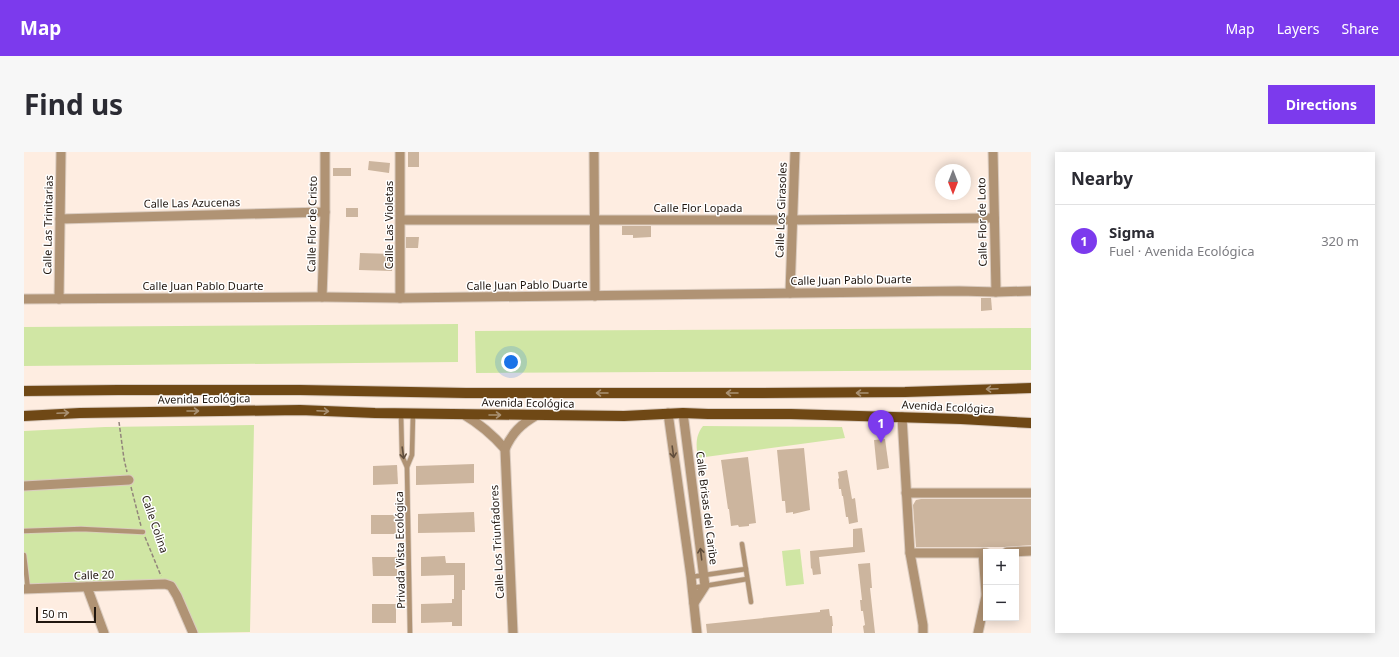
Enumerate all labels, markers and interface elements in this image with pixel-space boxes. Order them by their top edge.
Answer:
text: Map [20,15,61,41]
text: Map [1226,19,1255,38]
text: Layers [1277,19,1319,38]
text: Share [1341,19,1379,38]
text: Find us [24,85,123,123]
button: Directions [1268,85,1375,124]
street label: Calle Los Girasoles [771,162,790,258]
north arrow [935,164,971,200]
text: Nearby [1071,167,1133,190]
street label: Calle Las Trinitarias [39,175,56,275]
street label: Calle Flor de Cristo [303,175,320,272]
street label: Calle Flor de Loto [973,177,990,267]
street label: Calle Las Violetas [381,181,396,269]
street label: Calle Las Azucenas [144,194,240,211]
street label: Calle Flor Lopada [654,200,742,215]
text: Sigma [1109,222,1155,242]
text: 1 [1080,232,1088,250]
text: 320 m [1321,232,1359,250]
text: Fuel · Avenida Ecológica [1109,242,1254,260]
street label: Calle Juan Pablo Duarte [790,271,912,288]
street label: Calle Juan Pablo Duarte [466,276,588,293]
street label: Calle Juan Pablo Duarte [142,278,264,293]
your location [501,352,521,372]
one-way arrow [986,386,999,393]
one-way arrow [596,389,609,397]
one-way arrow [726,389,739,397]
one-way arrow [856,389,869,397]
street label: Avenida Ecológica [157,390,251,407]
street label: Avenida Ecológica [481,394,575,411]
street label: Avenida Ecológica [901,397,995,416]
one-way arrow [186,407,199,415]
one-way arrow [316,407,329,414]
one-way arrow [56,410,69,417]
pin: 1 [868,410,894,443]
one-way arrow [488,411,501,418]
one-way arrow [669,445,677,458]
one-way arrow [399,446,407,459]
street label: Calle Brisas del Caribe [693,450,722,565]
street label: Calle Los Triunfadores [486,485,507,599]
street label: Privada Vista Ecológica [391,491,408,609]
street label: Calle Colina [139,493,172,555]
one-way arrow [697,548,705,561]
map controls [983,549,1019,621]
button: + [983,549,1019,585]
street label: Calle 20 [74,566,114,583]
button: − [983,585,1019,621]
scale bar [36,605,96,624]
text: 50 m [42,606,68,621]

